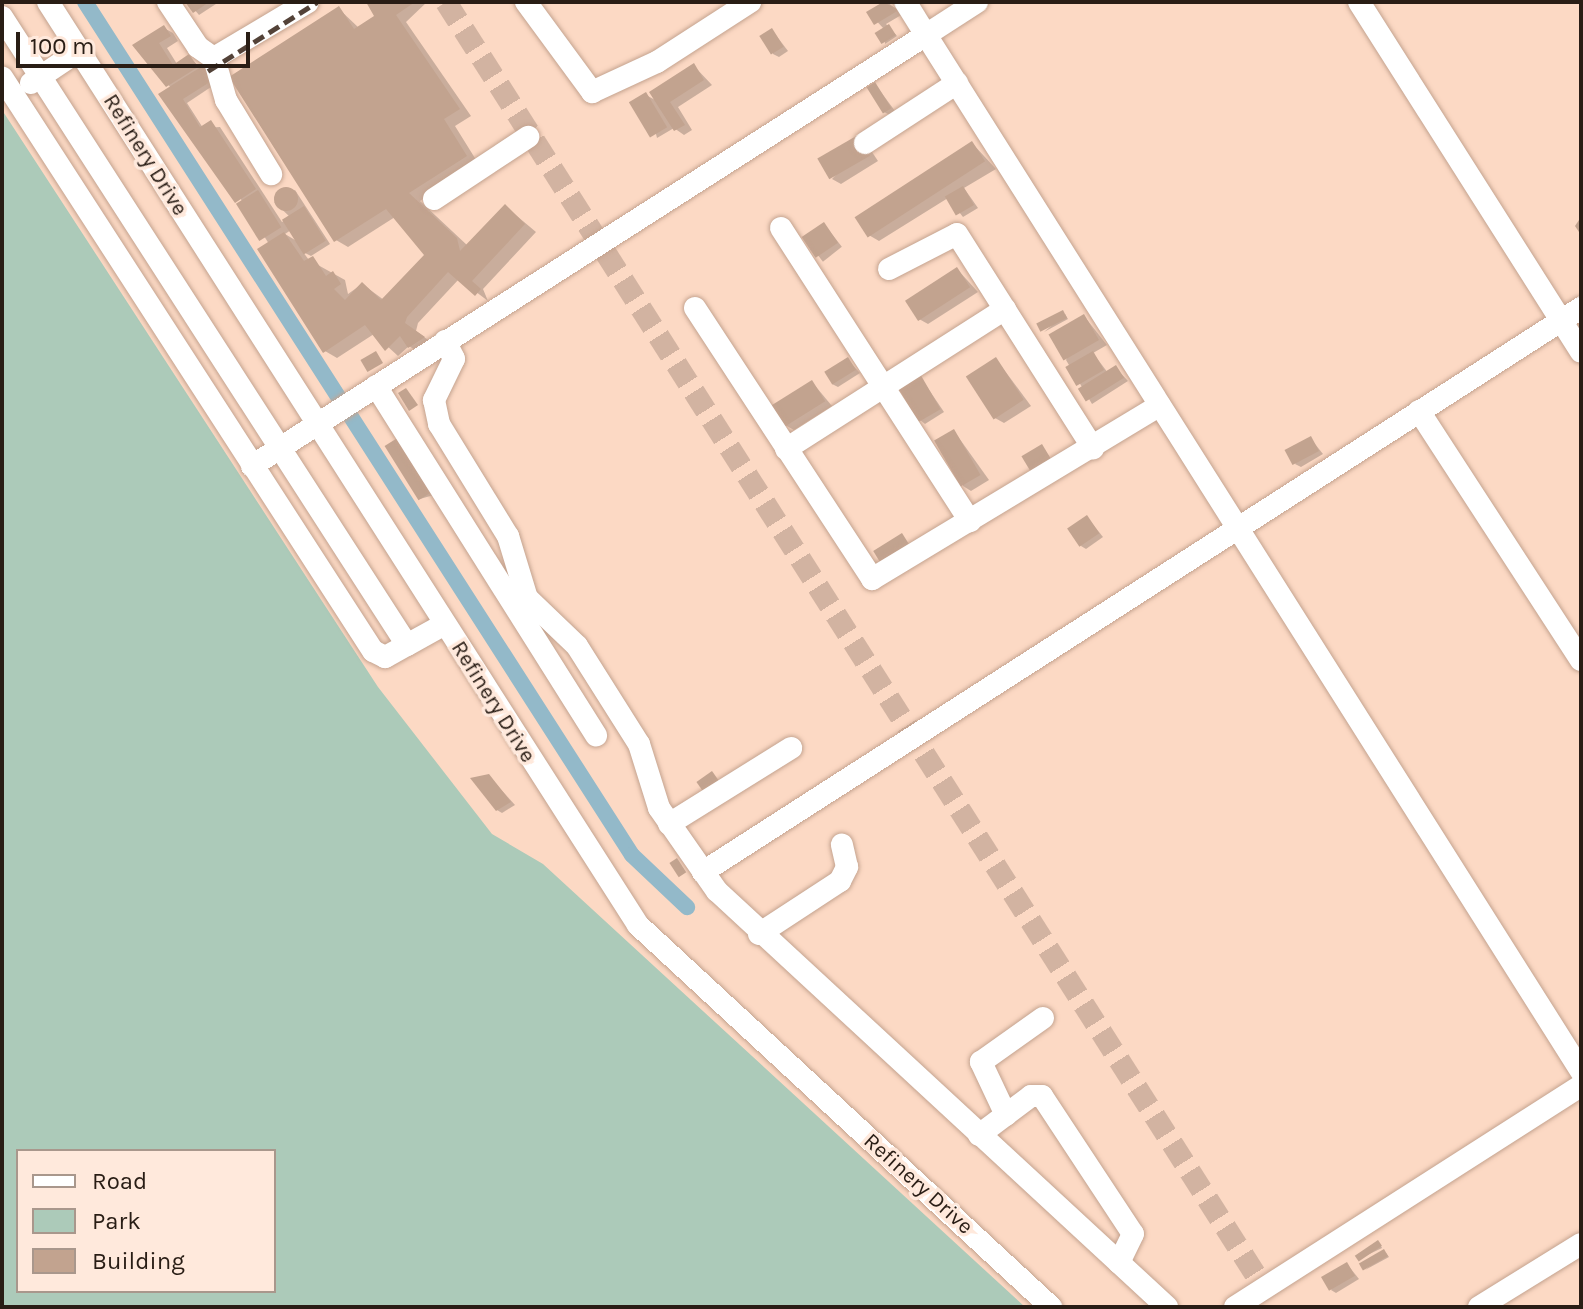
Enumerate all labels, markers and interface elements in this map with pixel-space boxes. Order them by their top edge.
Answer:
scale bar [20,16,254,66]
text: 100 m [30,32,95,60]
street label: Refinery Drive [97,89,193,221]
street label: Refinery Drive [445,636,541,768]
street label: Refinery Drive [858,1128,978,1240]
legend [16,1149,276,1293]
text: Road [92,1167,147,1195]
text: Park [92,1207,141,1235]
text: Building [92,1247,185,1275]

